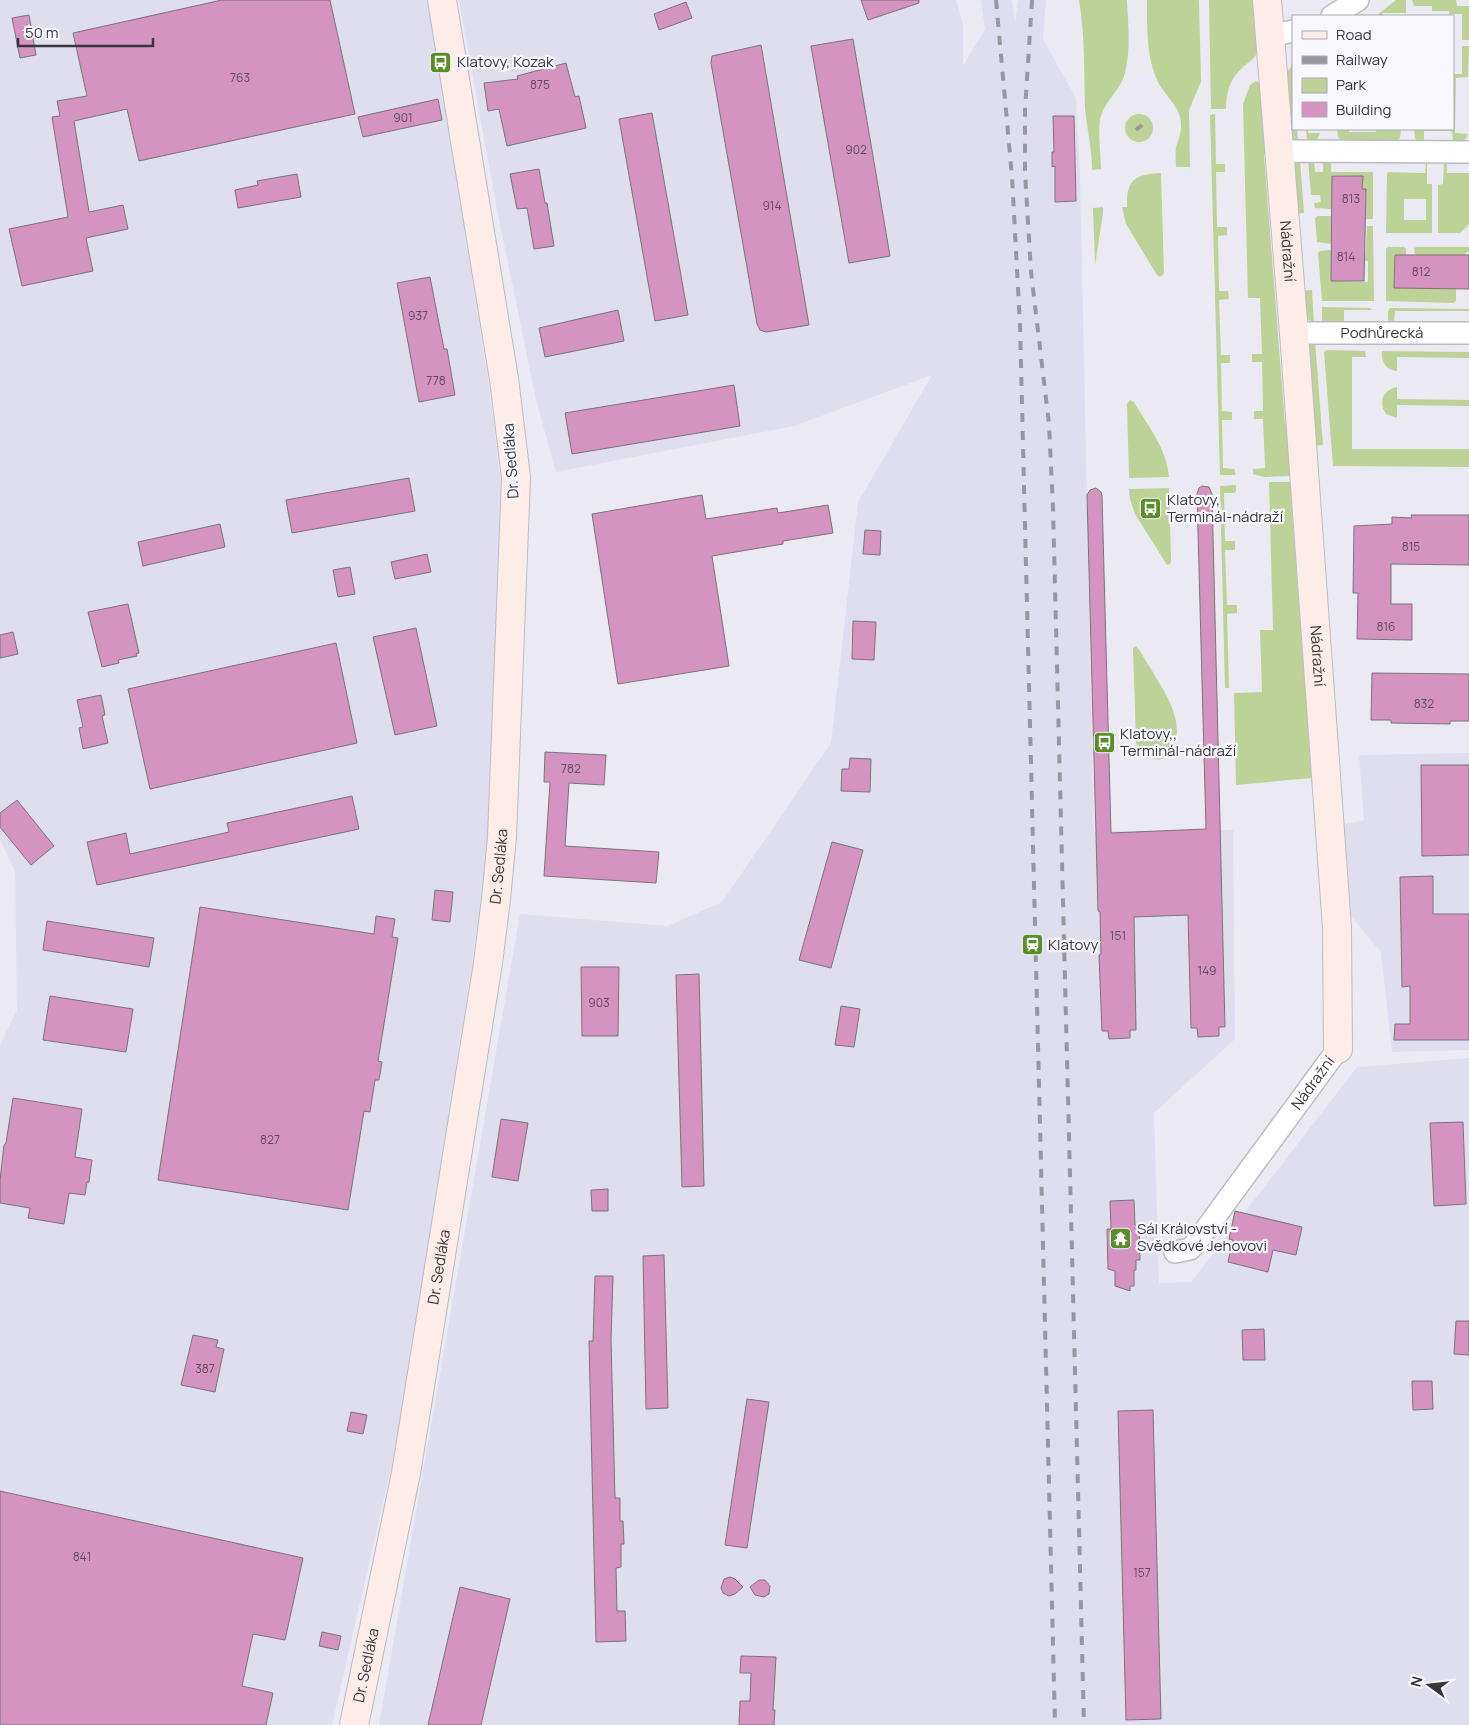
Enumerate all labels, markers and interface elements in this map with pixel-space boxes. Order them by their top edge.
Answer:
scale bar [18,15,152,47]
legend [1292,15,1454,130]
text: 50 m [25,22,59,43]
text: Road [1336,24,1372,45]
text: Railway [1336,49,1388,70]
bus stop icon: Klatovy, Kozak [429,50,453,74]
place label: Klatovy, Kozak [457,51,554,72]
house number: 763 [230,69,250,86]
text: Park [1336,74,1366,95]
house number: 875 [530,76,550,93]
text: Building [1336,99,1391,120]
house number: 901 [393,109,413,126]
house number: 902 [845,141,867,158]
house number: 813 [1342,190,1360,207]
house number: 914 [762,197,782,214]
street label: Nádražní [1275,220,1301,283]
house number: 814 [1337,248,1355,265]
house number: 812 [1412,263,1430,280]
house number: 937 [408,307,428,324]
street label: Podhůrecká [1341,322,1423,343]
house number: 778 [426,372,446,389]
street label: Dr. Sedláka [497,423,524,499]
place label: Klatovy, Terminál-nádraží [1167,489,1284,527]
bus stop icon: Klatovy, Terminál-nádraží [1139,497,1163,521]
house number: 815 [1402,538,1420,555]
house number: 816 [1376,618,1396,635]
street label: Nádražní [1305,625,1331,688]
house number: 832 [1414,695,1434,712]
place label: Klatovy,, Terminál-nádraží [1120,723,1237,761]
bus stop icon: Klatovy,, Terminál-nádraží [1092,731,1116,755]
house number: 782 [561,760,581,777]
street label: Dr. Sedláka [484,828,512,905]
house number: 151 [1110,927,1126,944]
station icon: Klatovy [1020,933,1044,957]
place label: Klatovy [1048,934,1099,955]
house number: 149 [1197,962,1217,979]
house number: 903 [588,994,610,1011]
street label: Nádražní [1286,1051,1340,1114]
house number: 827 [260,1131,280,1148]
place label: Sál Království - Svědkové Jehovovi [1137,1218,1267,1256]
temple icon: Sál Království - Svědkové Jehovovi [1109,1226,1133,1250]
street label: Dr. Sedláka [422,1228,455,1306]
house number: 387 [195,1360,215,1377]
house number: 841 [73,1548,91,1565]
house number: 157 [1133,1564,1151,1581]
street label: Dr. Sedláka [348,1626,384,1704]
north arrow [1404,1660,1454,1710]
text: N [1405,1674,1426,1689]

